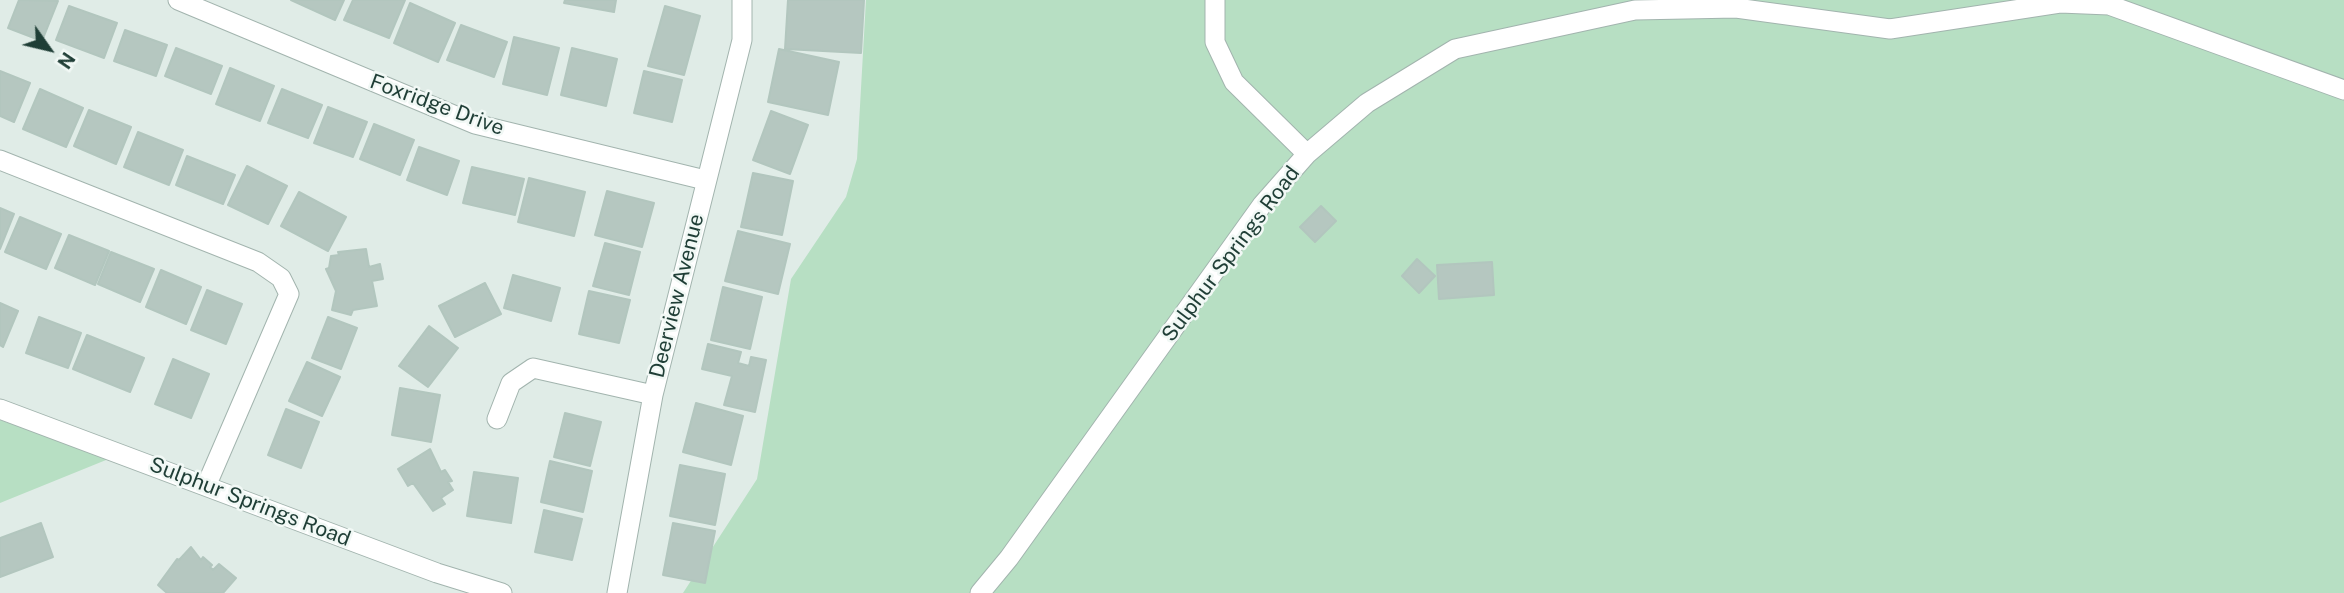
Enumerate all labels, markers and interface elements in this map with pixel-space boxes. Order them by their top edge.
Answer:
north arrow [14,14,84,84]
text: N [53,48,80,73]
street label: Foxridge Drive [366,69,508,141]
street label: Sulphur Springs Road [1157,161,1305,347]
street label: Deerview Avenue [644,211,710,381]
street label: Sulphur Springs Road [146,452,354,552]

